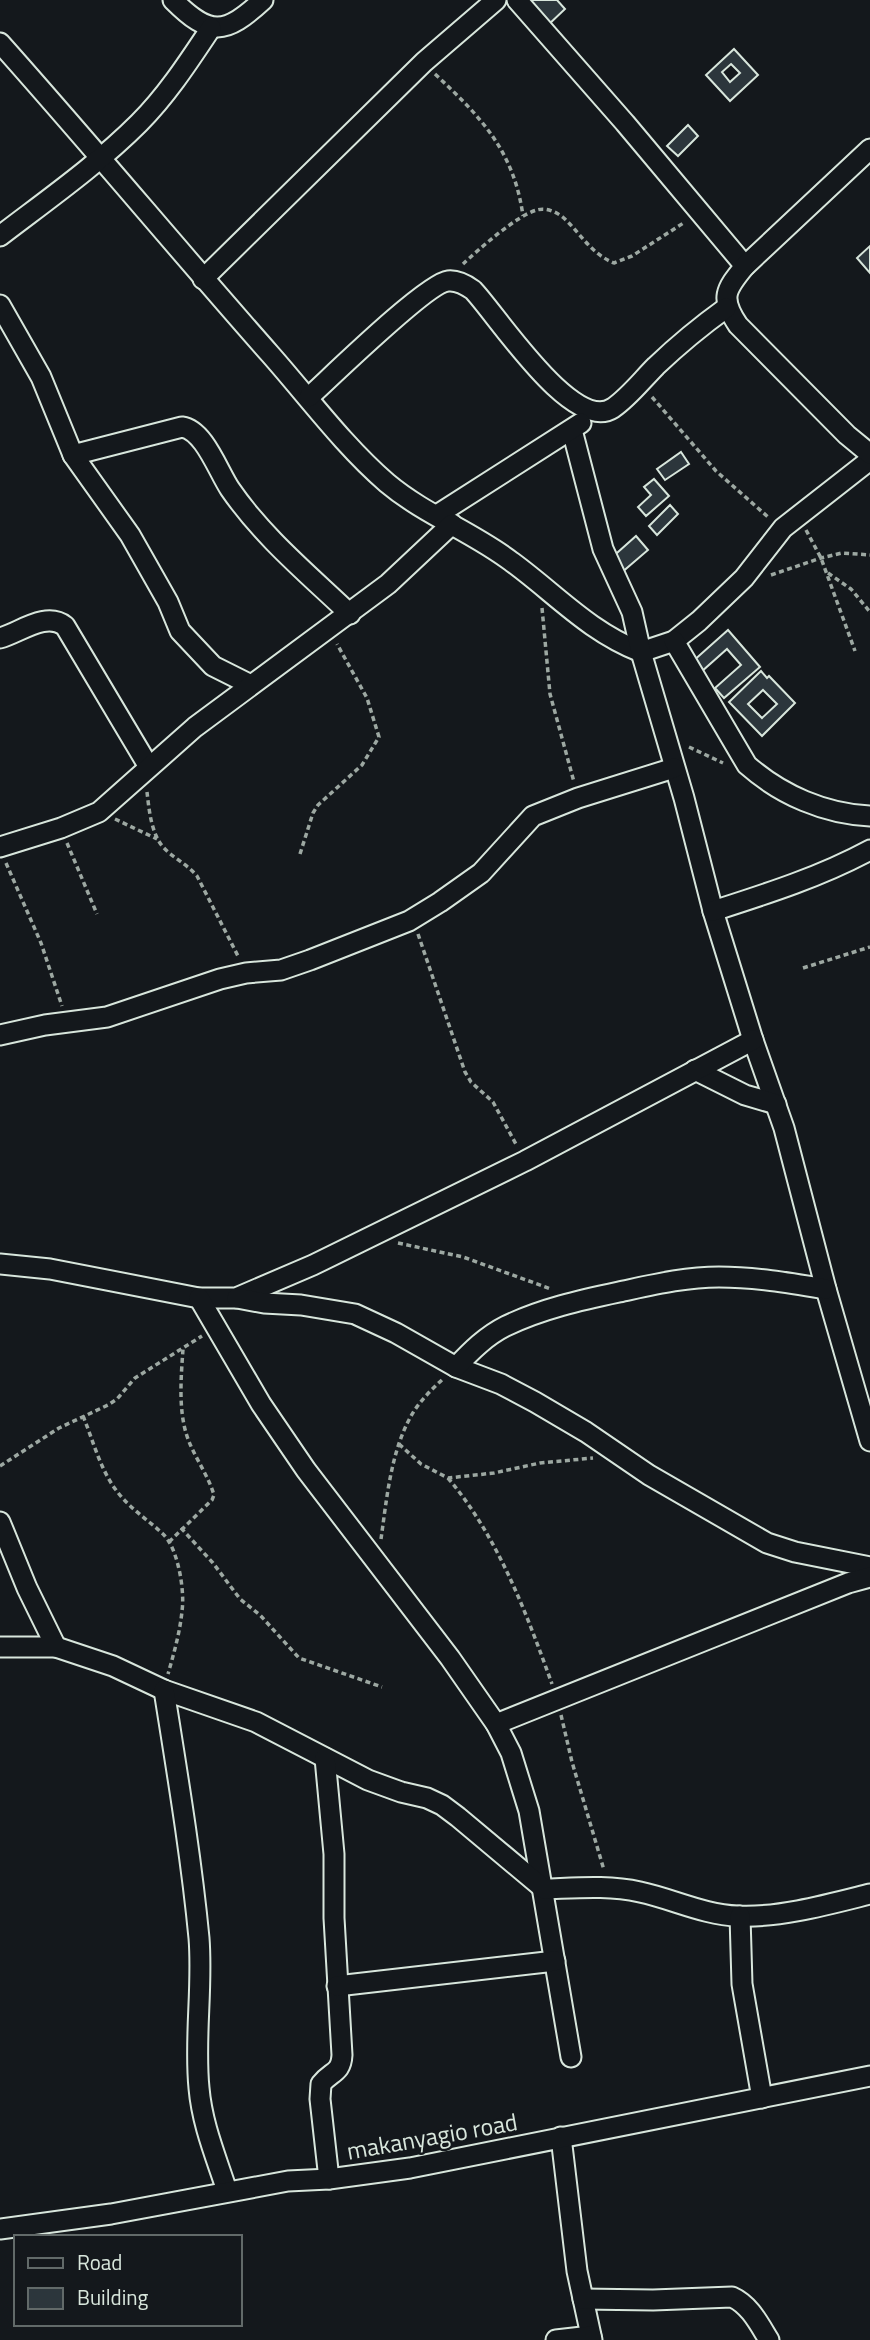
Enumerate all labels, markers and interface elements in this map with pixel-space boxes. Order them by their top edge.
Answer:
street label: makanyagio road [344,2103,520,2169]
legend [14,2235,242,2326]
text: Road [77,2246,122,2278]
text: Building [77,2281,149,2313]

